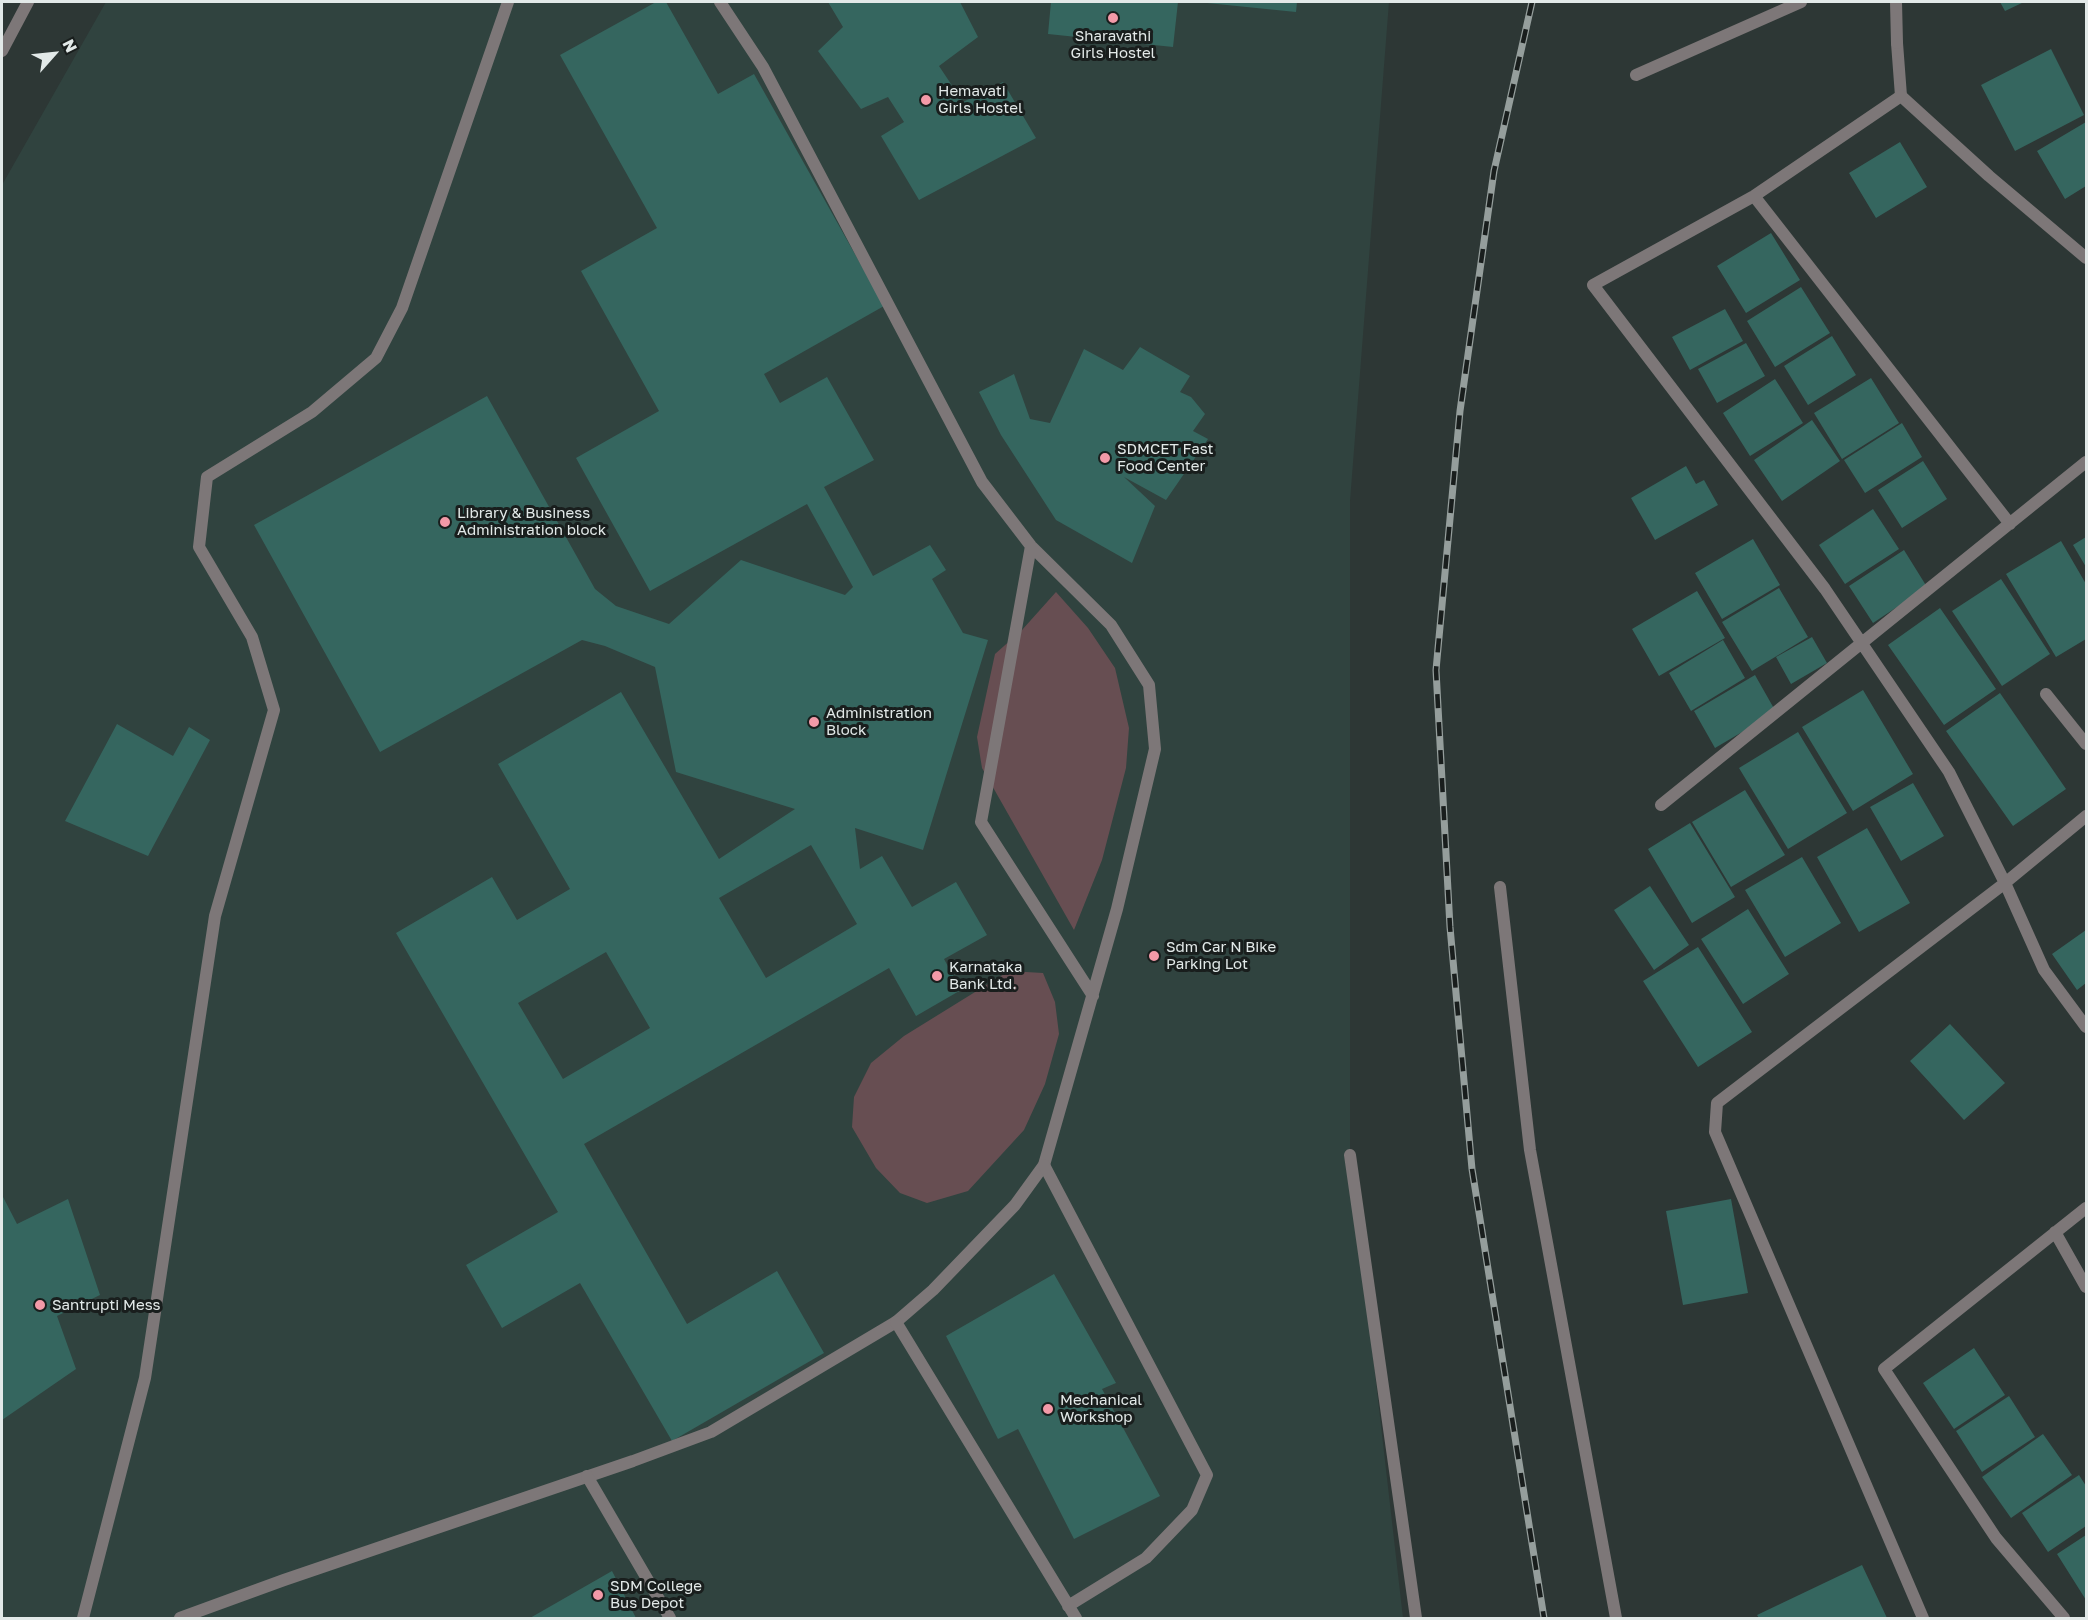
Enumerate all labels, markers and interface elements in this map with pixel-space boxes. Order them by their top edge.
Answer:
marker: Sharavathi Girls Hostel [1106,11,1120,25]
north arrow [24,24,84,84]
place label: Sharavathi Girls Hostel [1071,27,1155,62]
text: N [58,36,82,56]
place label: Hemavati Girls Hostel [938,82,1023,117]
marker: Hemavati Girls Hostel [919,93,933,107]
place label: SDMCET Fast Food Center [1117,440,1214,475]
marker: SDMCET Fast Food Center [1098,451,1112,465]
place label: Library & Business Administration block [457,504,606,539]
marker: Library & Business Administration block [438,515,452,529]
place label: Administration Block [826,704,932,739]
marker: Administration Block [807,715,821,729]
place label: Sdm Car N Bike Parking Lot [1166,938,1276,973]
marker: Sdm Car N Bike Parking Lot [1147,949,1161,963]
place label: Karnataka Bank Ltd. [949,958,1022,993]
marker: Karnataka Bank Ltd. [930,969,944,983]
place label: Santrupti Mess [52,1296,161,1314]
marker: Santrupti Mess [33,1298,47,1312]
place label: Mechanical Workshop [1060,1391,1142,1426]
marker: Mechanical Workshop [1041,1402,1055,1416]
place label: SDM College Bus Depot [610,1577,702,1612]
marker: SDM College Bus Depot [591,1588,605,1602]

